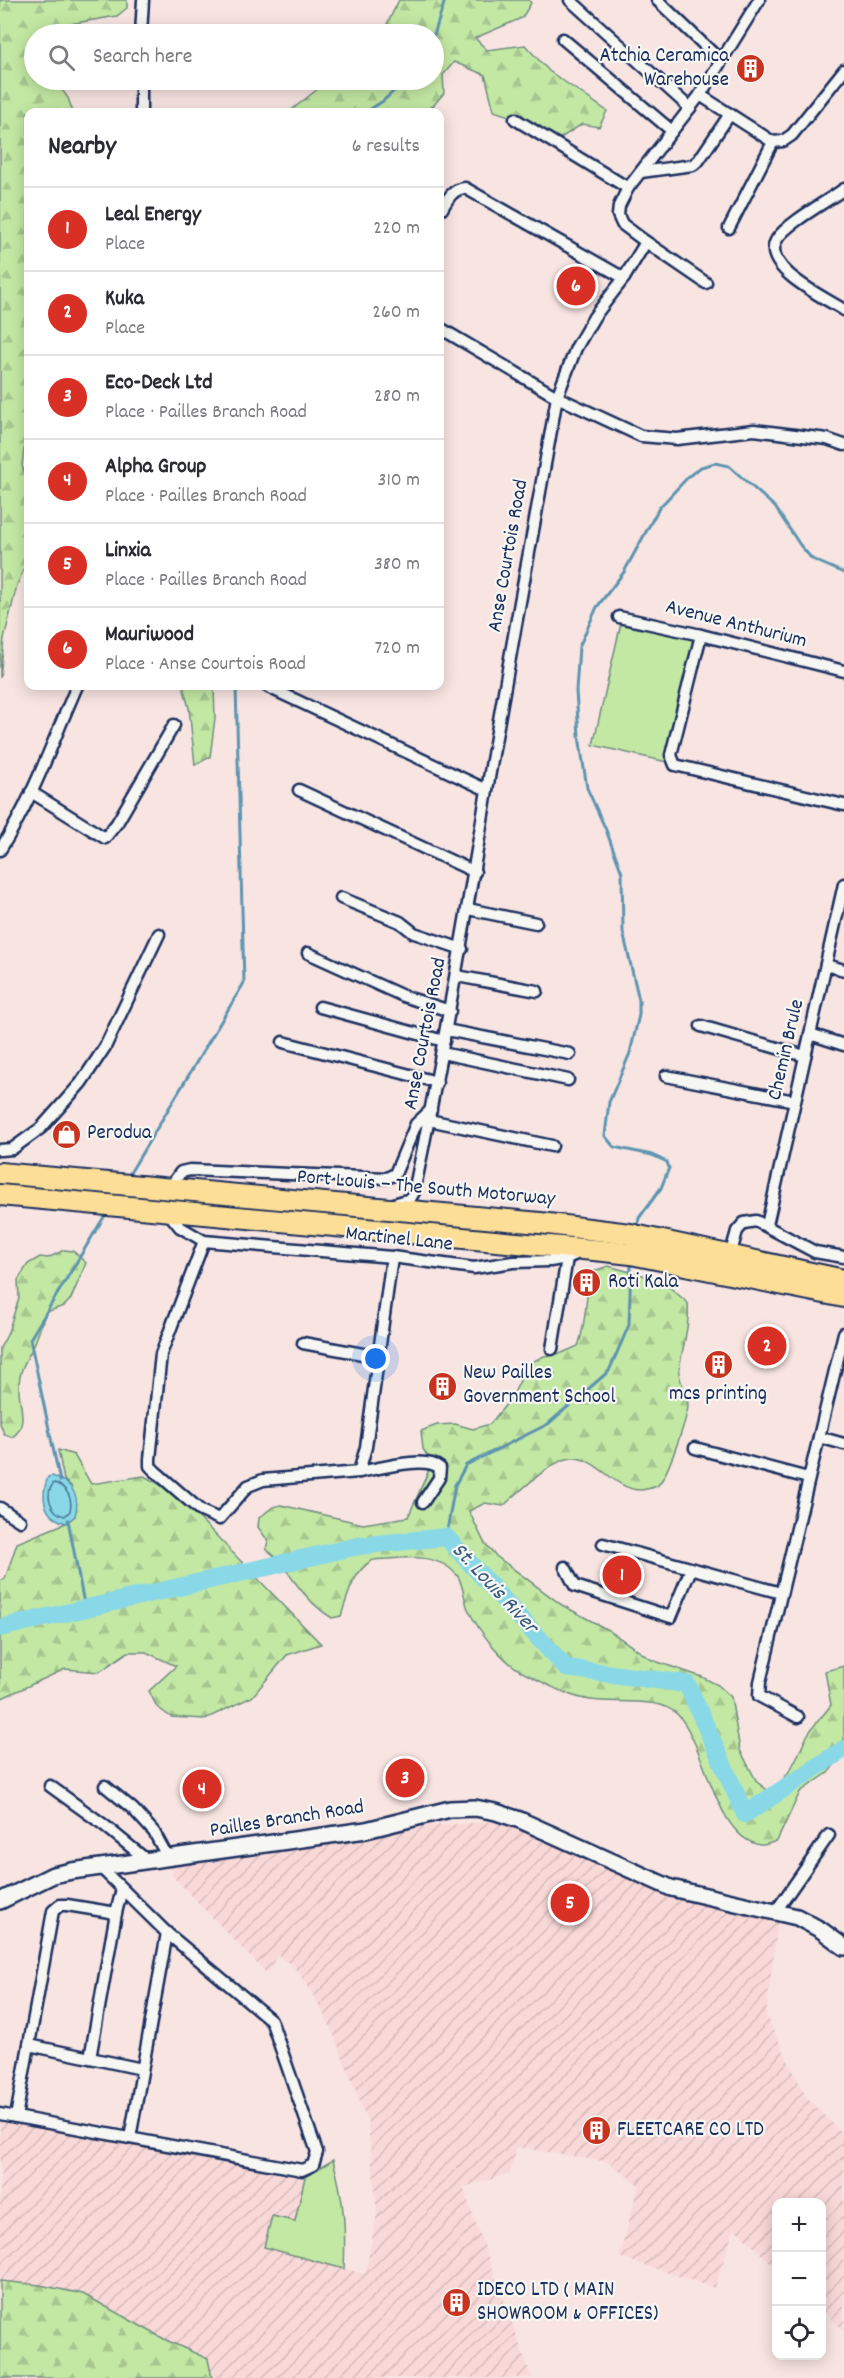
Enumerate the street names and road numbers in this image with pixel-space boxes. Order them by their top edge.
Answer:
street label: Anse Courtois Road [481,477,537,635]
street label: Avenue Anthurium [662,593,810,657]
street label: Anse Courtois Road [397,955,455,1113]
street label: Chemin Brule [761,996,813,1104]
street label: Port Louis – The South Motorway [296,1163,557,1215]
street label: Martinel Lane [344,1219,454,1261]
street label: Pailles Branch Road [208,1793,366,1847]

